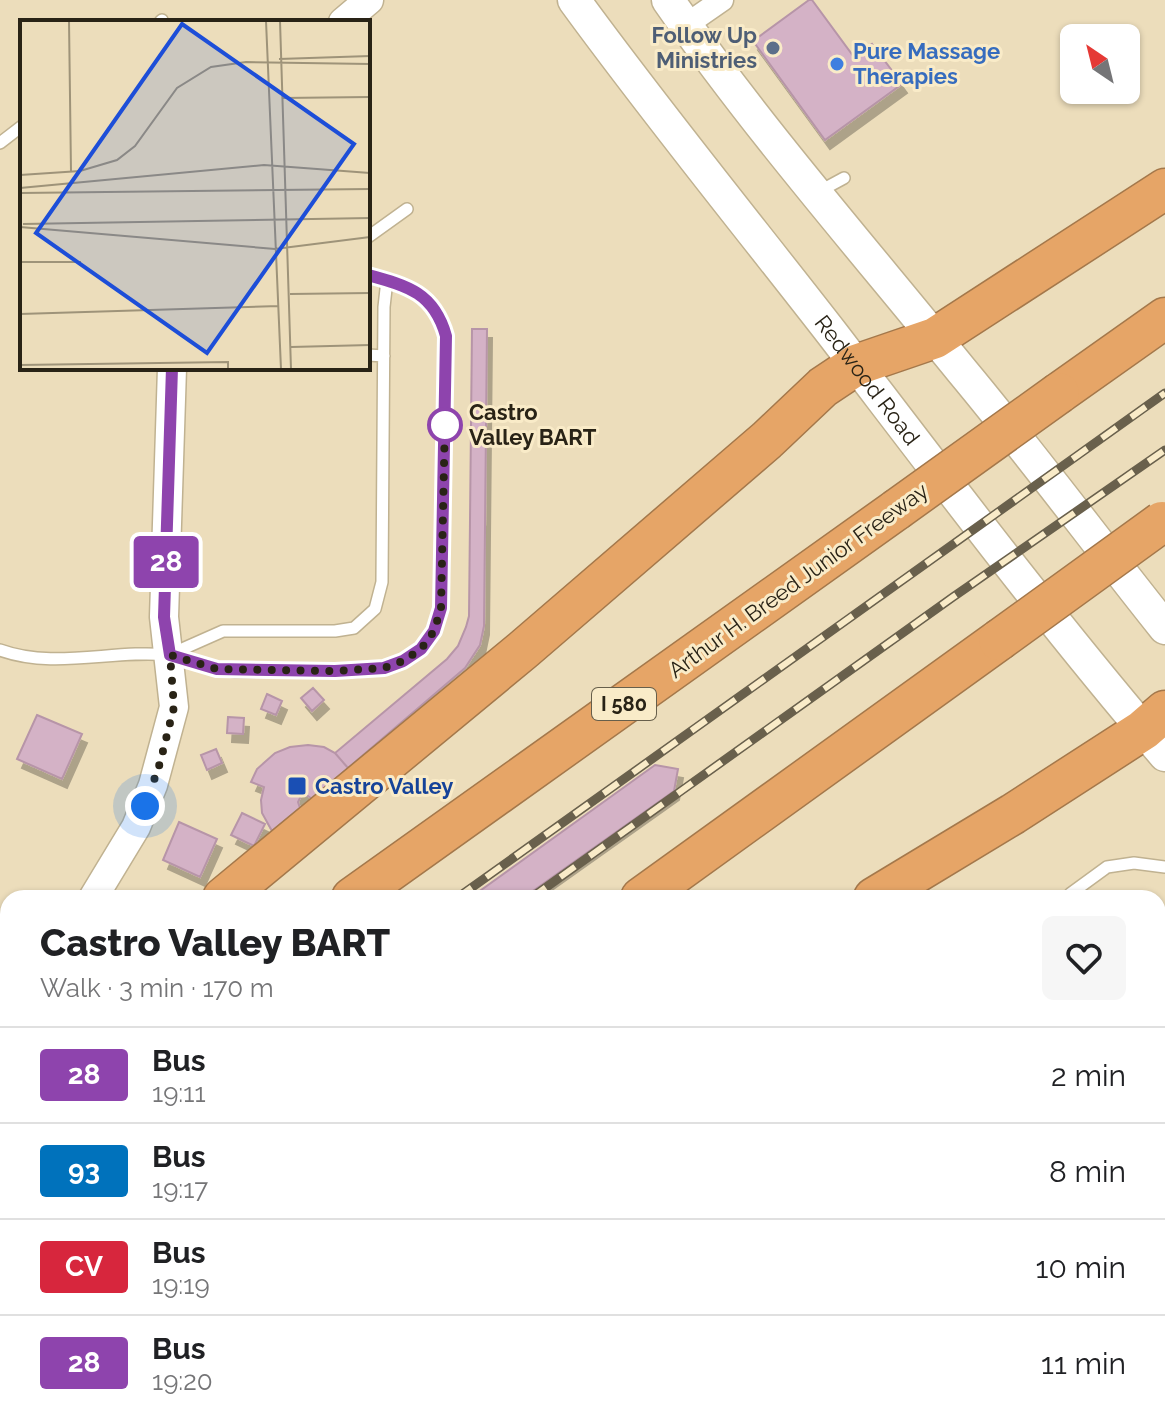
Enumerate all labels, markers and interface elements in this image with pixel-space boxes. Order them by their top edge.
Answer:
inset map [20,20,370,370]
place label: Follow Up Ministries [651,22,757,73]
north arrow [1060,24,1140,104]
map controls [1060,24,1140,104]
place label: Pure Massage Therapies [853,38,1000,89]
marker: Follow Up Ministries [764,39,782,57]
marker: Pure Massage Therapies [828,55,846,73]
street label: Redwood Road [810,310,925,450]
place label: Castro Valley BART [469,399,597,450]
marker: Castro Valley BART [428,408,462,442]
street label: Arthur H. Breed Junior Freeway [663,477,933,683]
line badge: 28 [130,536,202,588]
text: 28 [150,545,182,578]
road number: I 580 [592,688,656,720]
place label: Castro Valley [315,773,453,799]
marker: Castro Valley [286,775,308,797]
your location [125,786,165,826]
button: heart [1042,916,1126,1000]
text: Castro Valley BART [40,920,390,965]
text: Walk · 3 min · 170 m [40,973,274,1003]
text: Bus [152,1043,206,1078]
text: 28 [68,1058,100,1091]
text: 2 min [1051,1058,1126,1093]
text: 19:11 [152,1078,206,1108]
text: Bus [152,1139,206,1174]
text: 93 [68,1154,100,1187]
text: 8 min [1049,1154,1126,1189]
text: 19:17 [152,1174,208,1204]
text: Bus [152,1235,206,1270]
text: CV [65,1250,103,1283]
text: 10 min [1036,1250,1126,1285]
text: 19:19 [152,1270,210,1300]
text: Bus [152,1331,206,1366]
text: 28 [68,1346,100,1379]
text: 11 min [1041,1346,1126,1381]
text: 19:20 [152,1366,213,1396]

